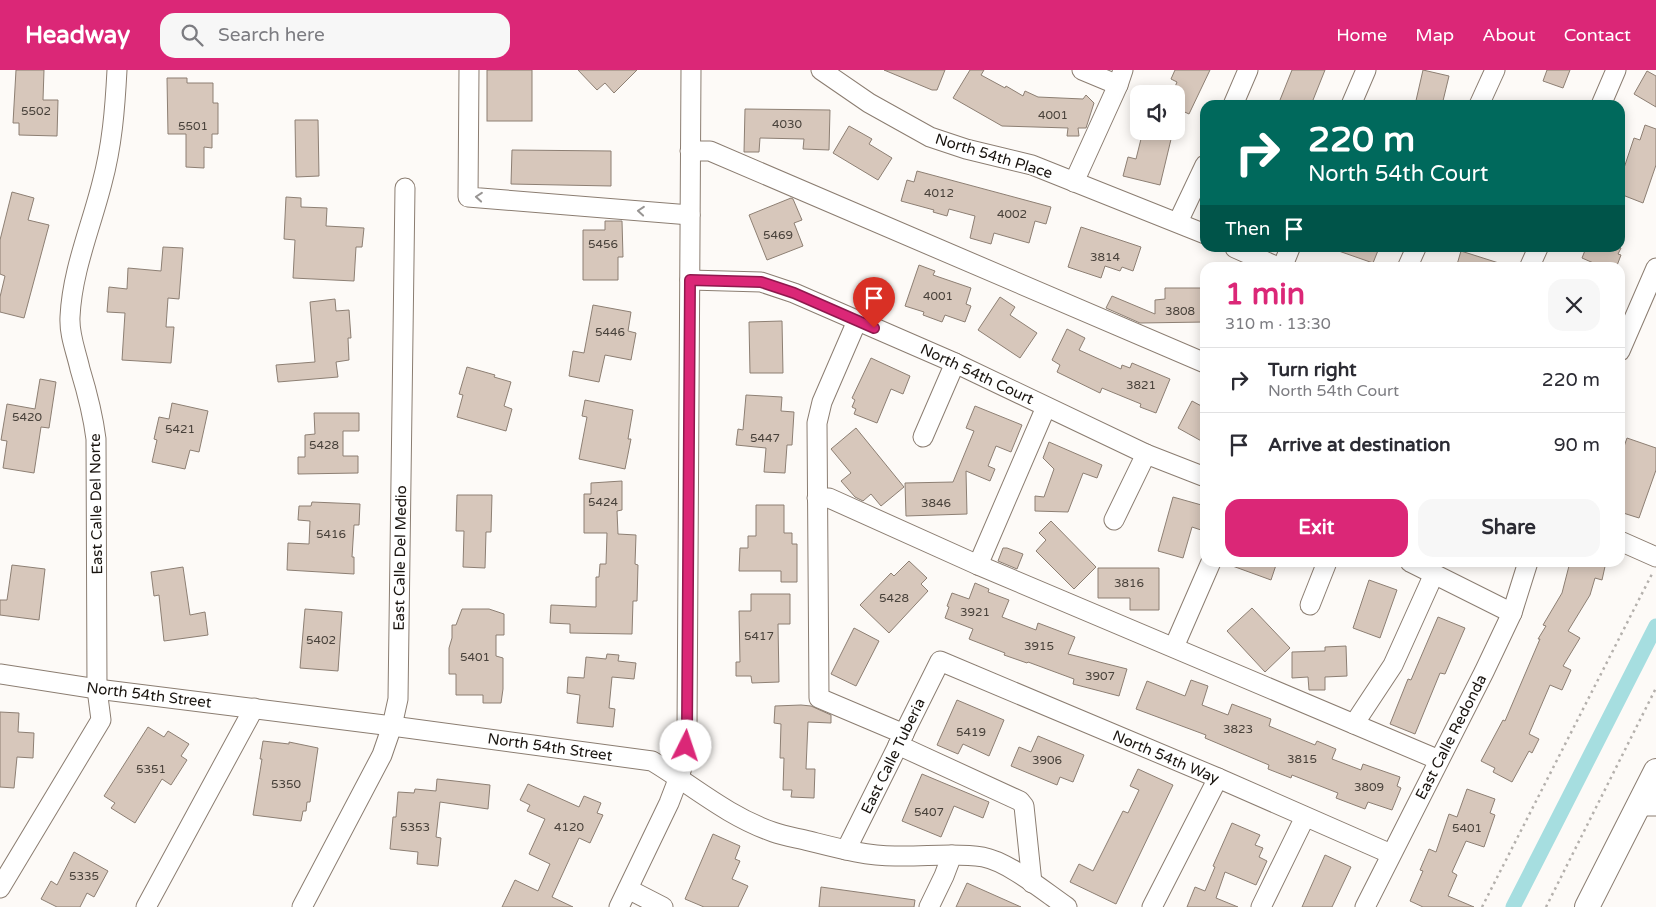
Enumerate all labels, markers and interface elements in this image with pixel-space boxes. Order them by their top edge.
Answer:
search box [160,13,510,58]
text: Headway [25,21,130,50]
icon: search [178,21,206,49]
text: Search here [218,24,325,46]
text: Home [1336,24,1387,46]
text: Map [1415,24,1454,46]
text: About [1482,24,1536,46]
text: Contact [1564,24,1631,46]
map controls [1130,85,1185,140]
button: sound [1130,85,1185,140]
house number: 5502 [21,104,51,118]
house number: 4001 [1038,108,1068,122]
house number: 4030 [772,117,803,131]
house number: 5501 [178,119,208,133]
text: 220 m [1308,119,1415,161]
icon: right [1225,120,1290,185]
street label: North 54th Place [933,130,1055,182]
text: North 54th Court [1308,161,1488,187]
house number: 4012 [924,186,954,200]
one-way arrow [475,192,483,203]
one-way arrow [637,206,645,217]
house number: 4002 [997,207,1027,221]
icon: arrive [1280,215,1308,243]
text: Then [1225,218,1270,240]
house number: 5469 [763,228,793,242]
house number: 5456 [588,237,618,251]
house number: 3814 [1090,250,1121,264]
text: 1 min [1225,276,1305,313]
pin [853,277,895,328]
button: close [1548,279,1600,331]
icon: arrive [860,284,888,312]
house number: 4001 [923,289,953,303]
house number: 3808 [1165,304,1195,318]
text: 310 m · 13:30 [1225,314,1331,334]
house number: 5446 [595,325,625,339]
street label: North 54th Court [917,340,1037,408]
text: Turn right [1268,359,1356,381]
icon: right [1225,366,1253,394]
text: 220 m [1542,369,1600,391]
house number: 3821 [1126,378,1156,392]
text: North 54th Court [1268,381,1399,401]
house number: 5420 [12,410,43,424]
house number: 5421 [165,422,195,436]
house number: 5447 [750,431,780,445]
icon: arrive [1225,431,1253,459]
street label: East Calle Del Norte [86,433,106,575]
text: Arrive at destination [1268,434,1451,456]
text: 90 m [1554,434,1600,456]
house number: 5428 [309,438,339,452]
street label: East Calle Del Medio [390,485,410,631]
house number: 5424 [588,495,619,509]
house number: 3846 [921,496,951,510]
button: Exit [1225,499,1408,557]
button: Share [1418,499,1600,557]
house number: 5416 [316,527,346,541]
house number: 3816 [1114,576,1144,590]
house number: 5428 [879,591,909,605]
house number: 3921 [960,605,990,619]
house number: 5417 [744,629,774,643]
house number: 5402 [306,633,336,647]
house number: 3915 [1024,639,1054,653]
house number: 5401 [460,650,490,664]
house number: 3907 [1085,669,1115,683]
street label: East Calle Redonda [1412,671,1490,803]
street label: North 54th Street [85,678,213,712]
street label: East Calle Tuberia [857,695,929,817]
position arrow [659,719,711,771]
house number: 3823 [1223,722,1253,736]
house number: 5419 [956,725,986,739]
street label: North 54th Way [1110,726,1222,788]
street label: North 54th Street [486,729,614,765]
house number: 3815 [1287,752,1317,766]
house number: 3906 [1032,753,1062,767]
house number: 5351 [136,762,166,776]
house number: 5350 [271,777,302,791]
house number: 3809 [1354,780,1384,794]
house number: 5407 [914,805,944,819]
house number: 5353 [400,820,430,834]
house number: 4120 [554,820,585,834]
house number: 5401 [1452,821,1482,835]
house number: 5335 [69,869,99,883]

